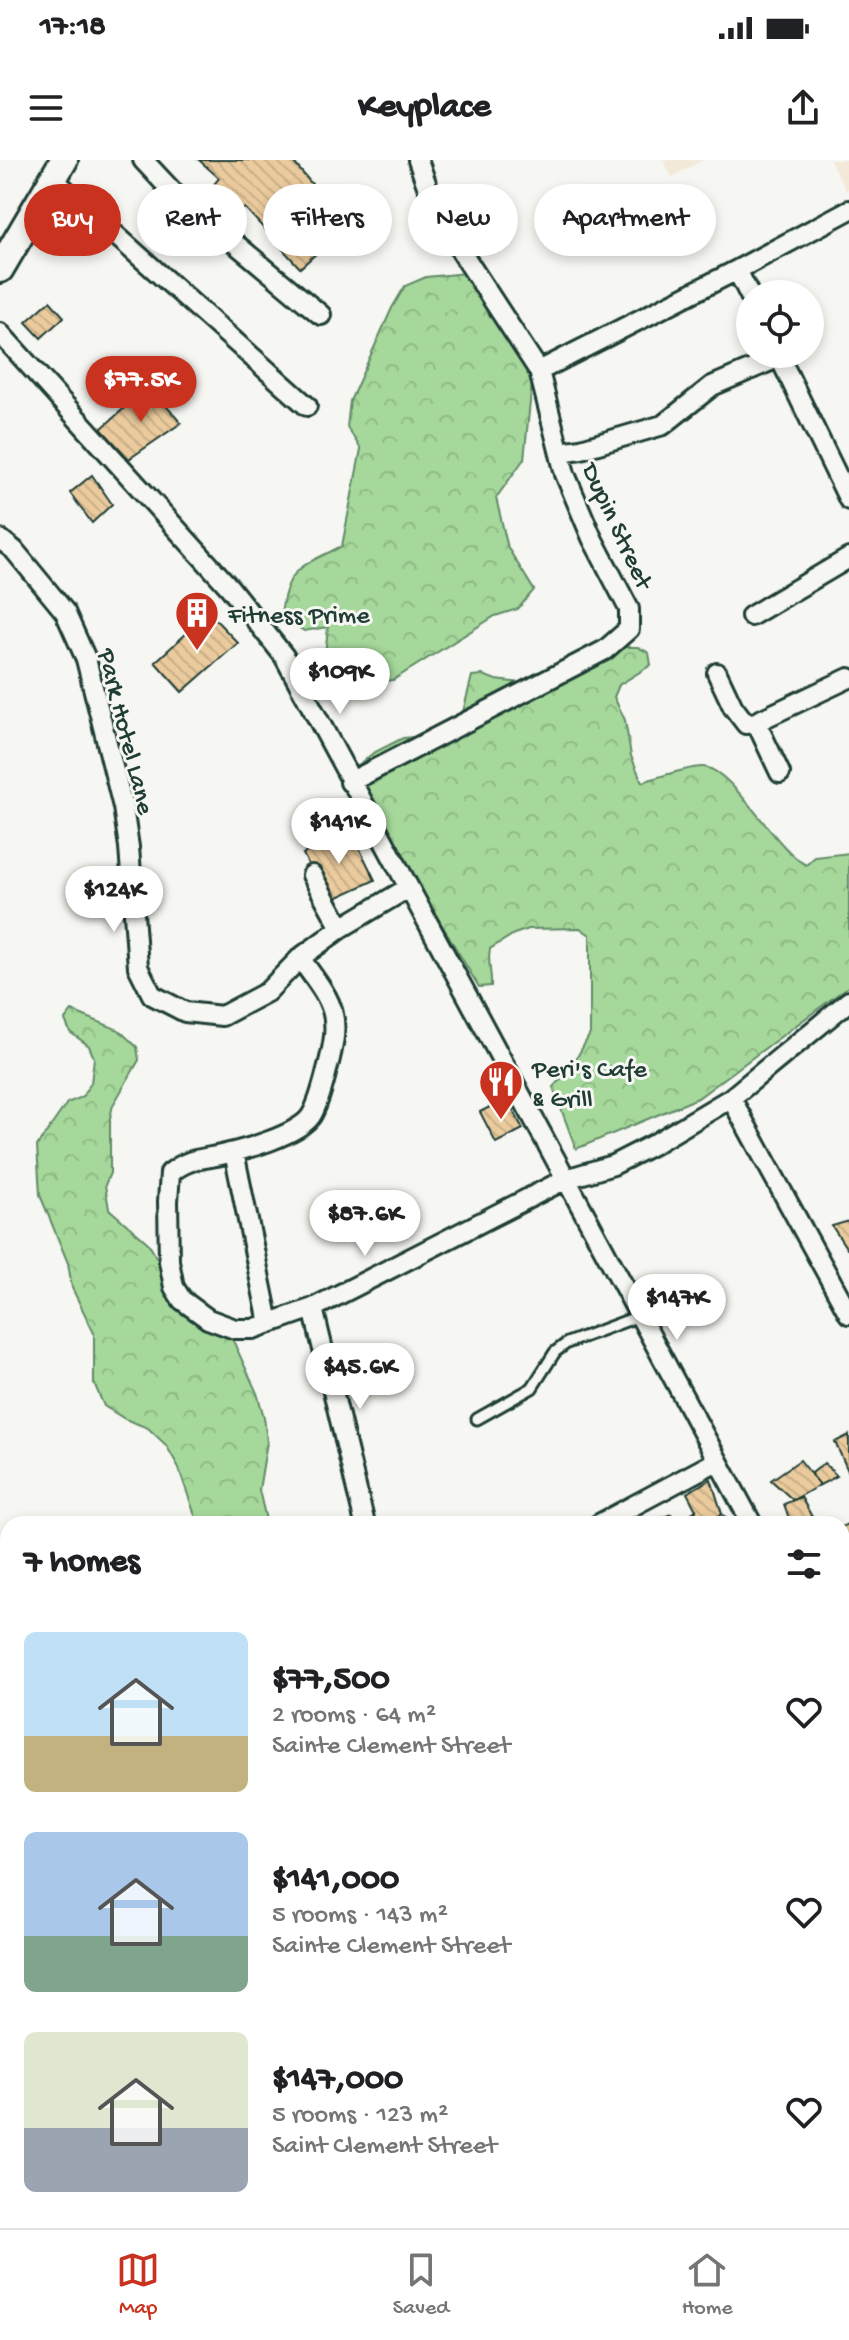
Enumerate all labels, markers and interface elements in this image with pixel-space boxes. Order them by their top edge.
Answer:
text: 17:18 [40,11,106,46]
icon: menu [24,86,68,130]
icon: share [781,86,825,130]
text: Keyplace [358,87,491,130]
chip: Buy [24,184,121,256]
chip: Rent [137,184,247,256]
chip: Filters [263,184,392,256]
chip: New [408,184,518,256]
chip: Apartment [534,184,716,256]
map controls [736,280,824,368]
button: locate [736,280,824,368]
pin: $77.5K [76,356,206,424]
text: $77.5K [104,366,178,397]
street label: Dupin Street [571,457,659,597]
building icon: Fitness Prime [173,589,221,652]
place label: Fitness Prime [227,602,370,633]
street label: Park Hotel Lane [88,645,159,819]
pin: $109K [284,648,396,716]
text: $109K [308,658,372,689]
pin: $141K [283,798,395,866]
text: $141K [309,808,369,839]
pin: $124K [58,866,170,934]
text: $124K [83,876,145,907]
place label: Peri's Cafe & Grill [531,1056,647,1117]
restaurant icon: Peri's Cafe & Grill [477,1058,525,1121]
pin: $87.6K [300,1190,430,1258]
text: $87.6K [327,1200,403,1231]
pin: $147K [621,1274,733,1342]
text: $147K [646,1284,708,1315]
pin: $45.6K [295,1343,425,1411]
text: $45.6K [323,1353,397,1384]
icon: filters [782,1542,826,1586]
text: 7 homes [24,1544,140,1584]
text: $77,500 [272,1661,390,1701]
icon: home [88,1664,184,1760]
icon: heart [782,1690,826,1734]
text: 2 rooms · 64 m² [272,1701,436,1732]
text: Sainte Clement Street [272,1732,510,1763]
text: $141,000 [272,1861,399,1901]
icon: home [88,1864,184,1960]
icon: heart [782,1890,826,1934]
text: 5 rooms · 143 m² [272,1901,448,1932]
text: Sainte Clement Street [272,1932,510,1963]
text: $147,000 [272,2061,403,2101]
icon: home [88,2064,184,2160]
icon: heart [782,2090,826,2134]
text: 5 rooms · 123 m² [272,2101,448,2132]
text: Saint Clement Street [272,2132,497,2163]
tab: Map [116,2248,160,2322]
tab: Saved [393,2248,449,2322]
tab: Home [682,2248,733,2322]

